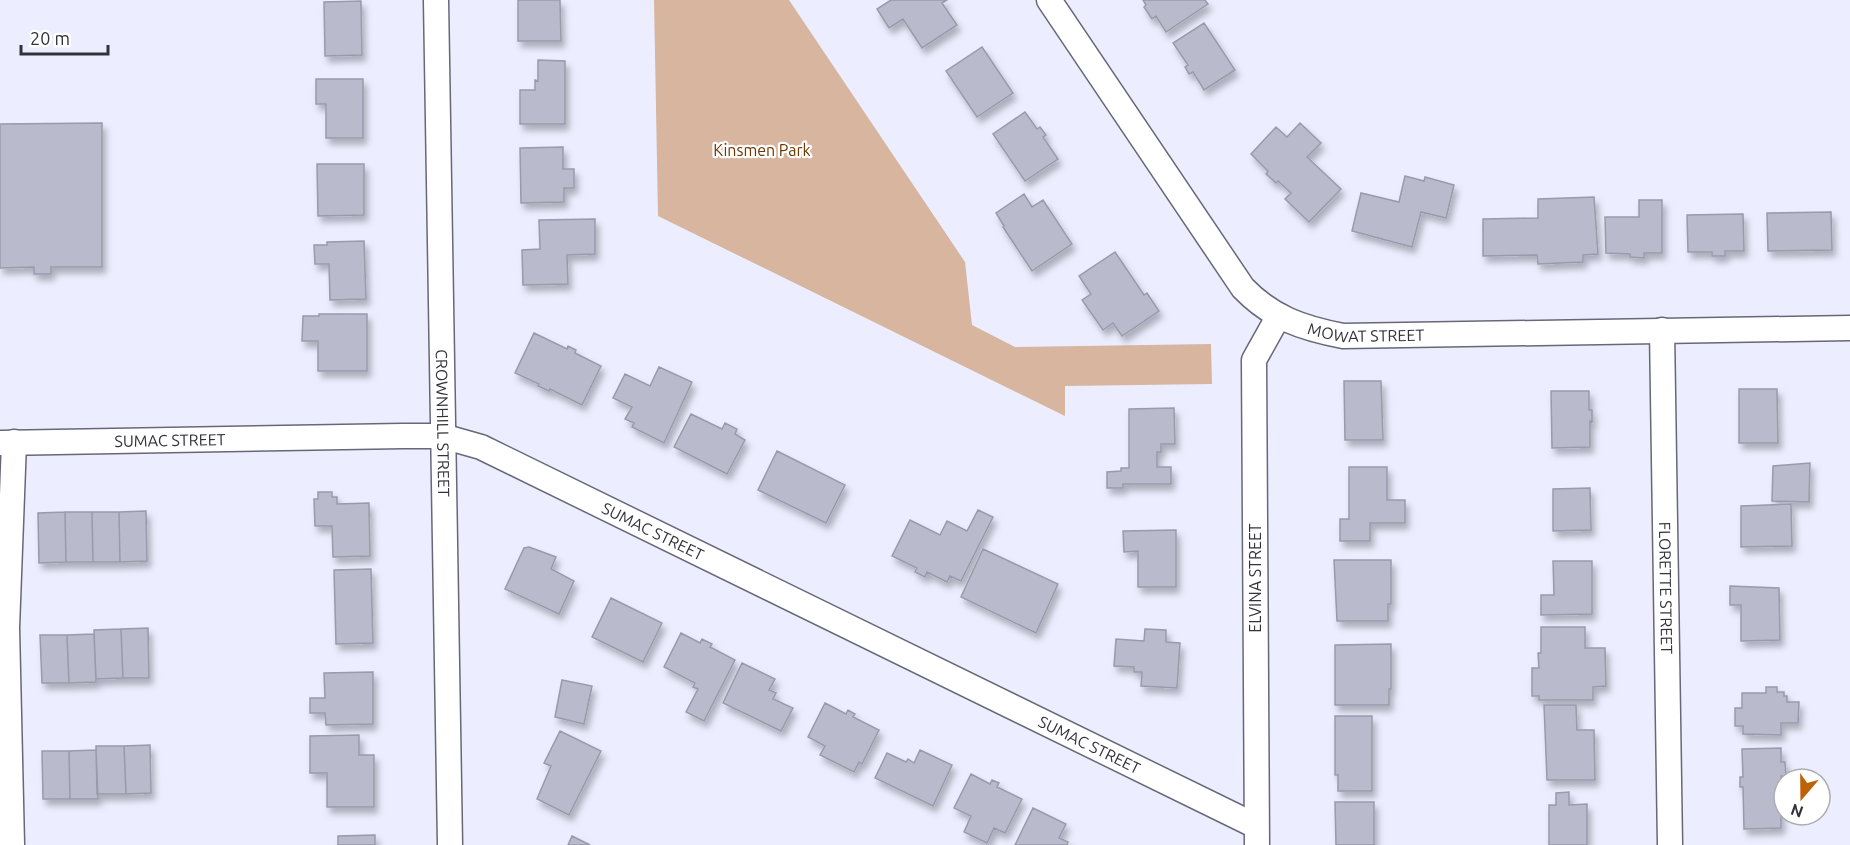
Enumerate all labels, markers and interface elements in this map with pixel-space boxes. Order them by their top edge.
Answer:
scale bar [21,18,108,56]
text: 20 m [30,28,70,48]
park label: Kinsmen Park [713,141,811,159]
street label: MOWAT STREET [1306,319,1425,346]
street label: CROWNHILL STREET [433,349,453,497]
street label: SUMAC STREET [114,430,226,450]
street label: SUMAC STREET [599,499,707,564]
street label: FLORETTE STREET [1656,522,1676,654]
street label: ELVINA STREET [1246,523,1264,633]
street label: SUMAC STREET [1036,712,1143,777]
north arrow [1772,767,1832,827]
text: N [1788,801,1806,822]

